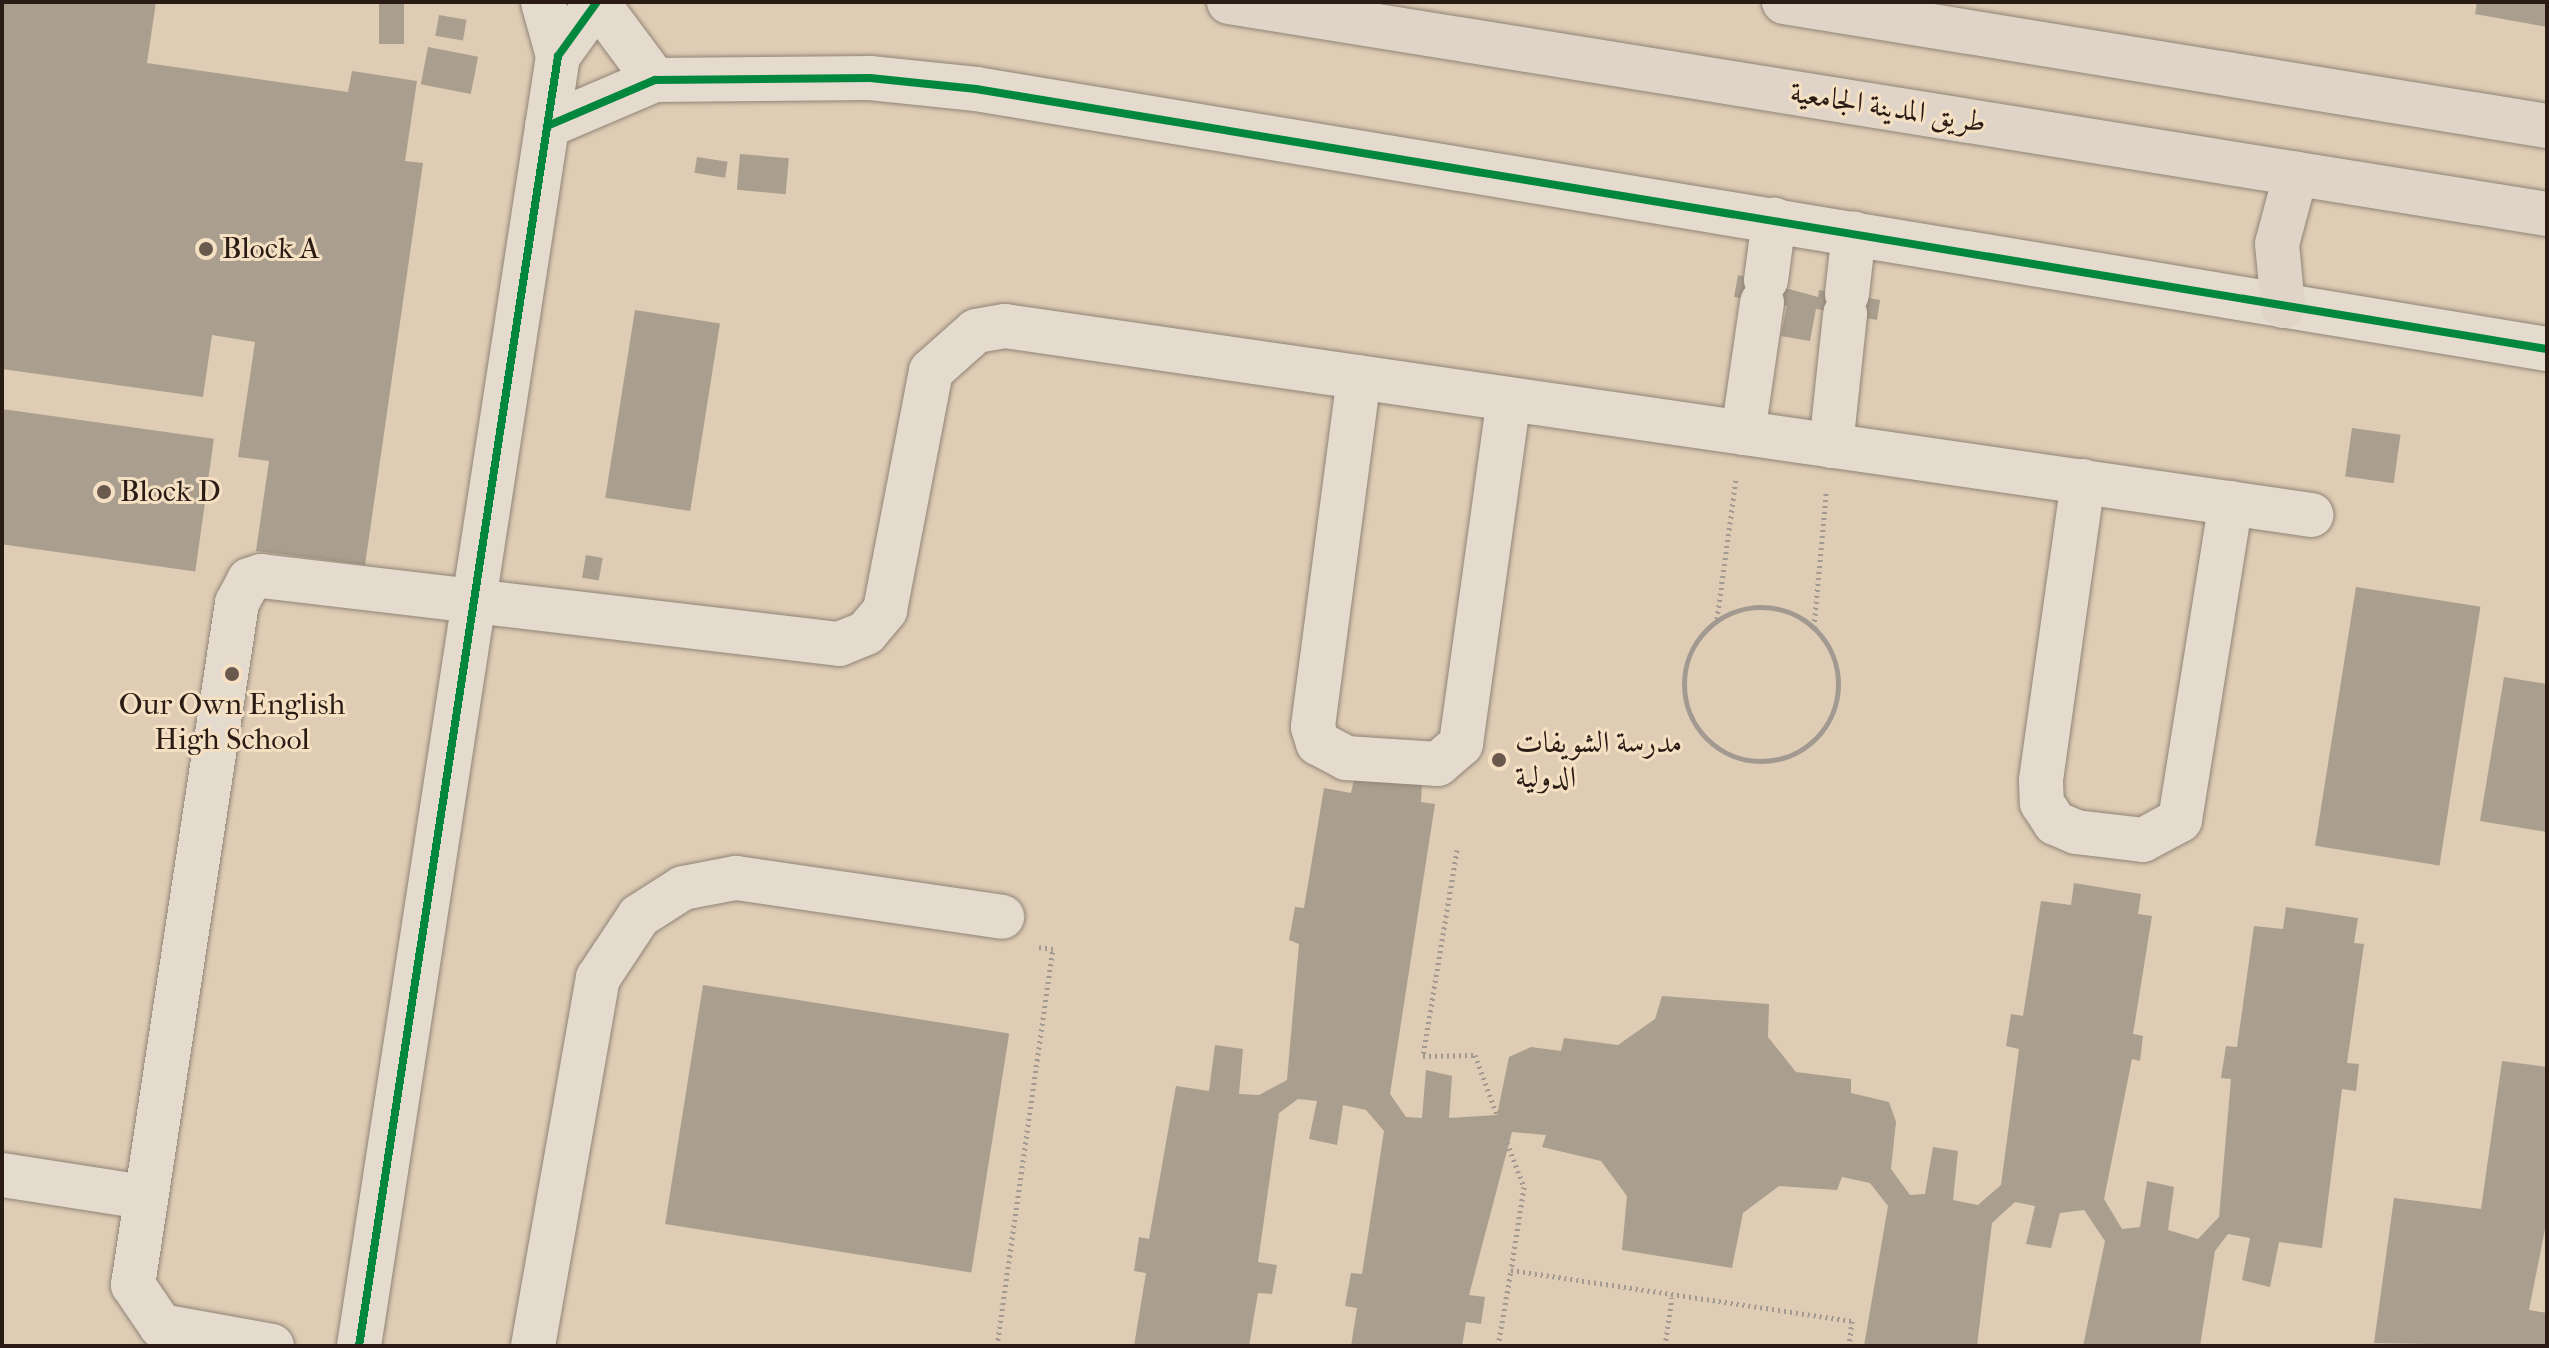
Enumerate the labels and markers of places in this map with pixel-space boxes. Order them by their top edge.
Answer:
place label: Block A [222,231,319,267]
marker: Block A [197,240,215,258]
place label: Block D [120,474,221,510]
marker: Block D [95,483,113,501]
marker: Our Own English High School [223,665,241,683]
place label: Our Own English High School [119,687,345,758]
place label: مدرسة الشويفات الدولية [1515,725,1682,796]
marker: مدرسة الشويفات الدولية [1490,751,1508,769]

